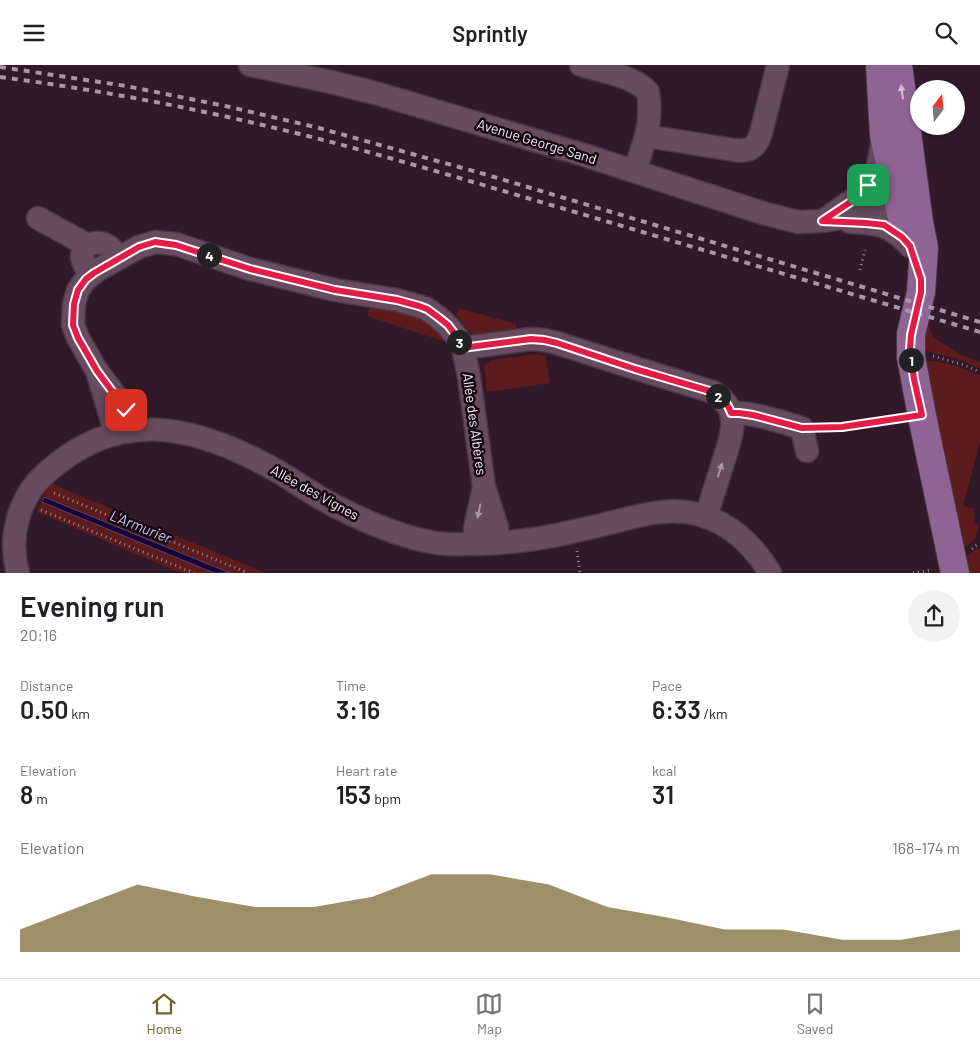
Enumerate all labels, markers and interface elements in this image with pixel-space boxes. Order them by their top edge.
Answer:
icon: menu [20,19,48,47]
icon: search [932,19,960,47]
text: Sprintly [452,20,528,46]
north arrow [910,80,965,135]
map controls [910,80,965,135]
one-way arrow [898,84,906,100]
street label: Avenue George Sand [475,115,599,167]
pin [847,164,889,206]
icon: arrive [854,171,882,199]
pin: 4 [196,243,222,267]
text: 4 [205,247,214,264]
pin: 3 [446,329,472,355]
text: 3 [456,334,463,351]
pin: 1 [898,347,924,373]
text: 1 [909,352,914,369]
street label: Allée des Albères [459,372,491,476]
pin: 2 [706,383,730,409]
text: 2 [715,388,722,405]
pin [105,389,147,431]
icon: check [112,396,140,424]
street label: Allée des Vignes [268,461,362,523]
one-way arrow [717,463,725,478]
one-way arrow [475,504,483,519]
water label: L'Armurier [108,506,175,547]
text: Evening run [20,589,165,623]
button: share [908,590,960,642]
text: 20:16 [20,625,57,644]
text: Distance [20,677,73,694]
text: Time [336,677,366,694]
text: Pace [652,677,682,694]
text: 0.50 [20,694,68,724]
text: 3:16 [336,694,380,724]
text: 6:33 [652,694,701,724]
text: km [68,705,90,722]
text: /km [701,705,728,722]
text: Elevation [20,762,76,779]
text: Heart rate [336,762,397,779]
text: kcal [652,762,676,779]
text: 8 [20,779,33,809]
text: 153 [336,779,371,809]
text: 31 [652,779,674,809]
text: m [33,790,48,807]
text: bpm [371,790,401,807]
text: Elevation [20,838,84,857]
text: 168–174 m [892,838,960,857]
tab: Home [147,990,182,1037]
tab: Map [475,990,503,1037]
tab: Saved [797,990,833,1037]

